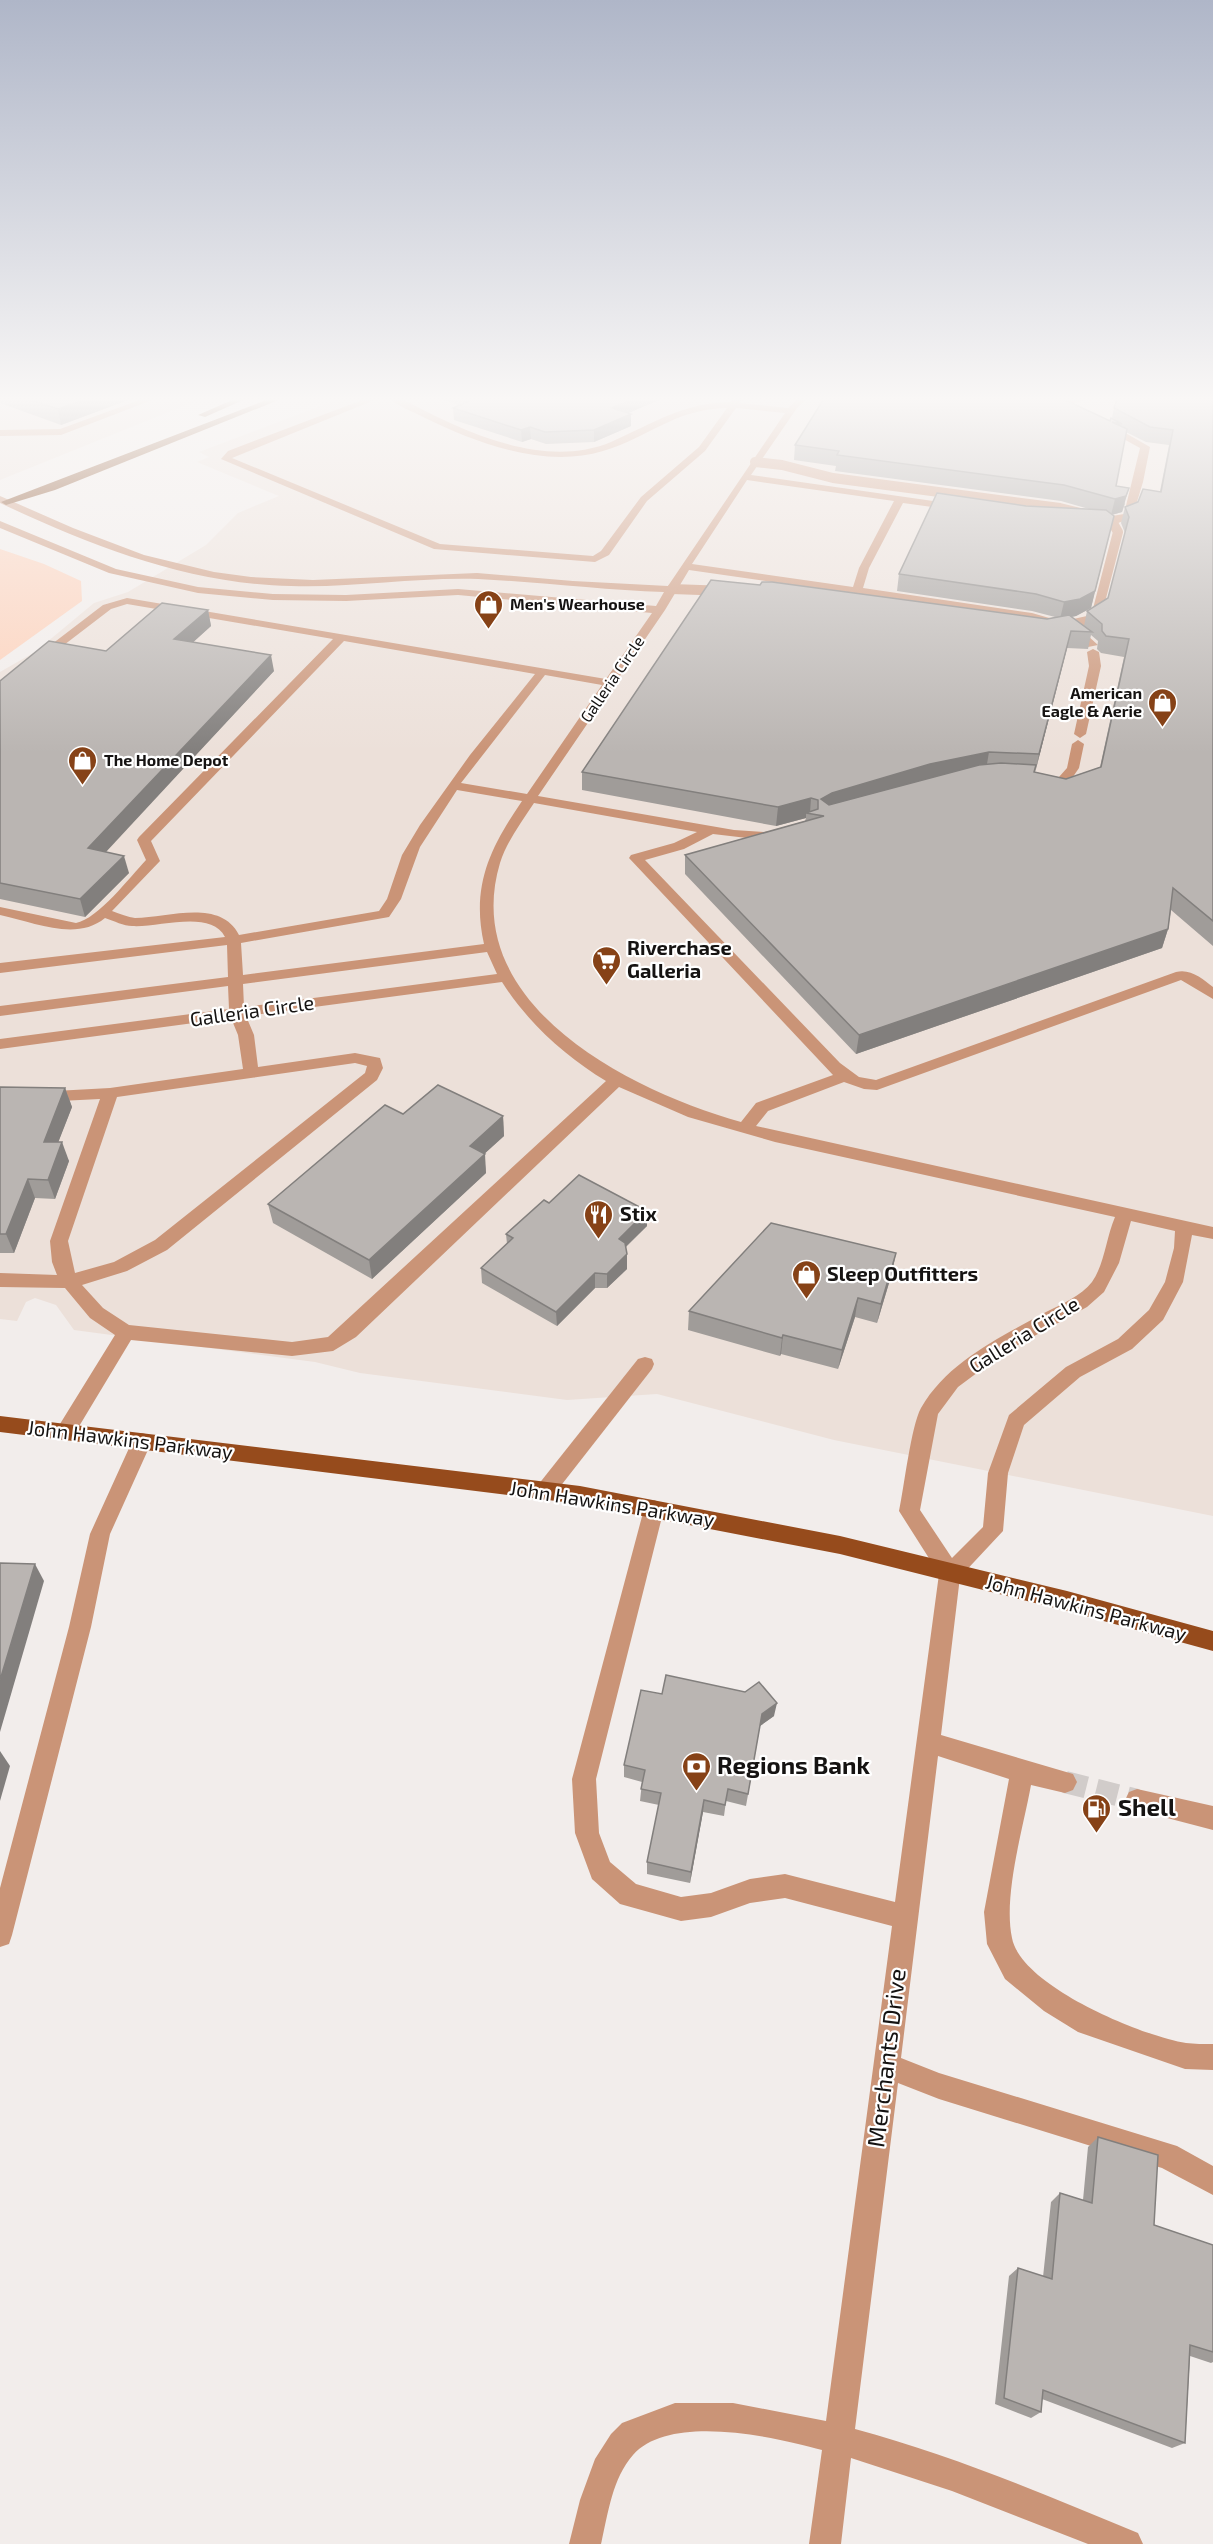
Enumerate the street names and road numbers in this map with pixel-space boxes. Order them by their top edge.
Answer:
street label: Galleria Circle [576,632,647,726]
street label: Galleria Circle [188,989,316,1031]
street label: Galleria Circle [964,1291,1083,1377]
street label: John Hawkins Parkway [26,1414,235,1464]
street label: John Hawkins Parkway [508,1475,717,1531]
street label: John Hawkins Parkway [983,1569,1190,1646]
street label: Merchants Drive [860,1967,911,2149]

